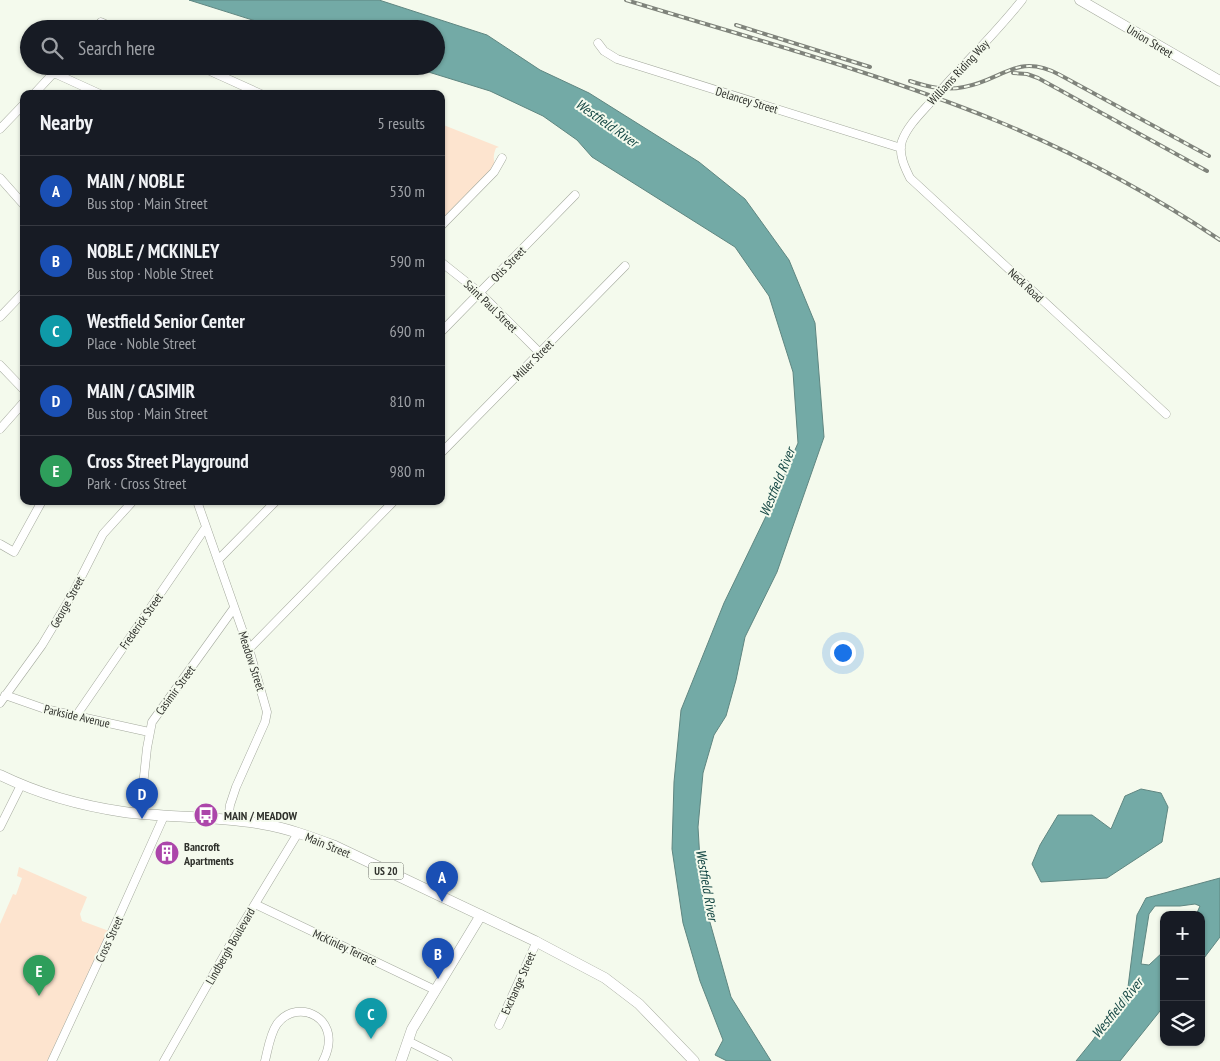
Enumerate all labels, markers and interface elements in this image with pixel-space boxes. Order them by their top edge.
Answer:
search box [20,20,445,75]
street label: Union Street [1124,21,1177,61]
icon: search [38,34,66,62]
text: Search here [78,36,155,60]
street label: Williams Riding Way [924,36,992,108]
street label: Delancey Street [714,83,781,117]
water label: Westfield River [572,95,644,152]
text: Nearby [40,109,93,136]
text: 5 results [378,113,425,133]
text: MAIN / NOBLE [87,169,185,193]
text: A [52,181,60,201]
text: 530 m [390,181,425,201]
text: Bus stop · Main Street [87,193,208,213]
text: NOBLE / MCKINLEY [87,239,219,263]
street label: Otis Street [487,242,529,285]
text: B [52,251,60,271]
text: 590 m [390,251,425,271]
text: Bus stop · Noble Street [87,263,213,283]
street label: Neck Road [1005,265,1047,305]
street label: Saint Paul Street [461,277,522,336]
text: Westfield Senior Center [87,309,245,333]
text: C [52,321,60,341]
text: 690 m [390,321,425,341]
text: Place · Noble Street [87,333,196,353]
street label: Miller Street [509,336,557,384]
text: MAIN / CASIMIR [87,379,195,403]
text: D [52,391,60,411]
text: 810 m [390,391,425,411]
text: Bus stop · Main Street [87,403,208,423]
water label: Westfield River [755,443,800,519]
text: Cross Street Playground [87,449,249,473]
text: E [53,461,59,481]
text: 980 m [390,461,425,481]
text: Park · Cross Street [87,473,186,493]
street label: George Street [47,573,88,630]
street label: Frederick Street [116,589,166,652]
street label: Meadow Street [235,629,269,693]
your location [830,640,856,666]
street label: Casimir Street [152,662,198,718]
street label: Parkside Avenue [43,701,111,731]
pin: D [126,778,158,819]
bus stop icon: MAIN / MEADOW [193,802,219,828]
place label: MAIN / MEADOW [224,808,297,823]
street label: Main Street [303,829,354,861]
place label: Bancroft Apartments [183,839,234,868]
building icon: Bancroft Apartments [154,840,180,866]
water label: Westfield River [692,848,723,924]
pin: A [426,861,458,902]
road number: US 20 [368,862,404,879]
street label: Lindbergh Boulevard [202,905,258,987]
map controls [1160,911,1205,1046]
button: + [1160,911,1205,956]
street label: Cross Street [92,913,127,965]
street label: McKinley Terrace [310,926,380,968]
pin: B [422,938,454,979]
street label: Exchange Street [498,949,539,1017]
pin: E [23,955,55,996]
button: − [1160,956,1205,1001]
water label: Westfield River [1087,973,1148,1042]
pin: C [355,998,387,1039]
button: layers [1160,1001,1205,1046]

